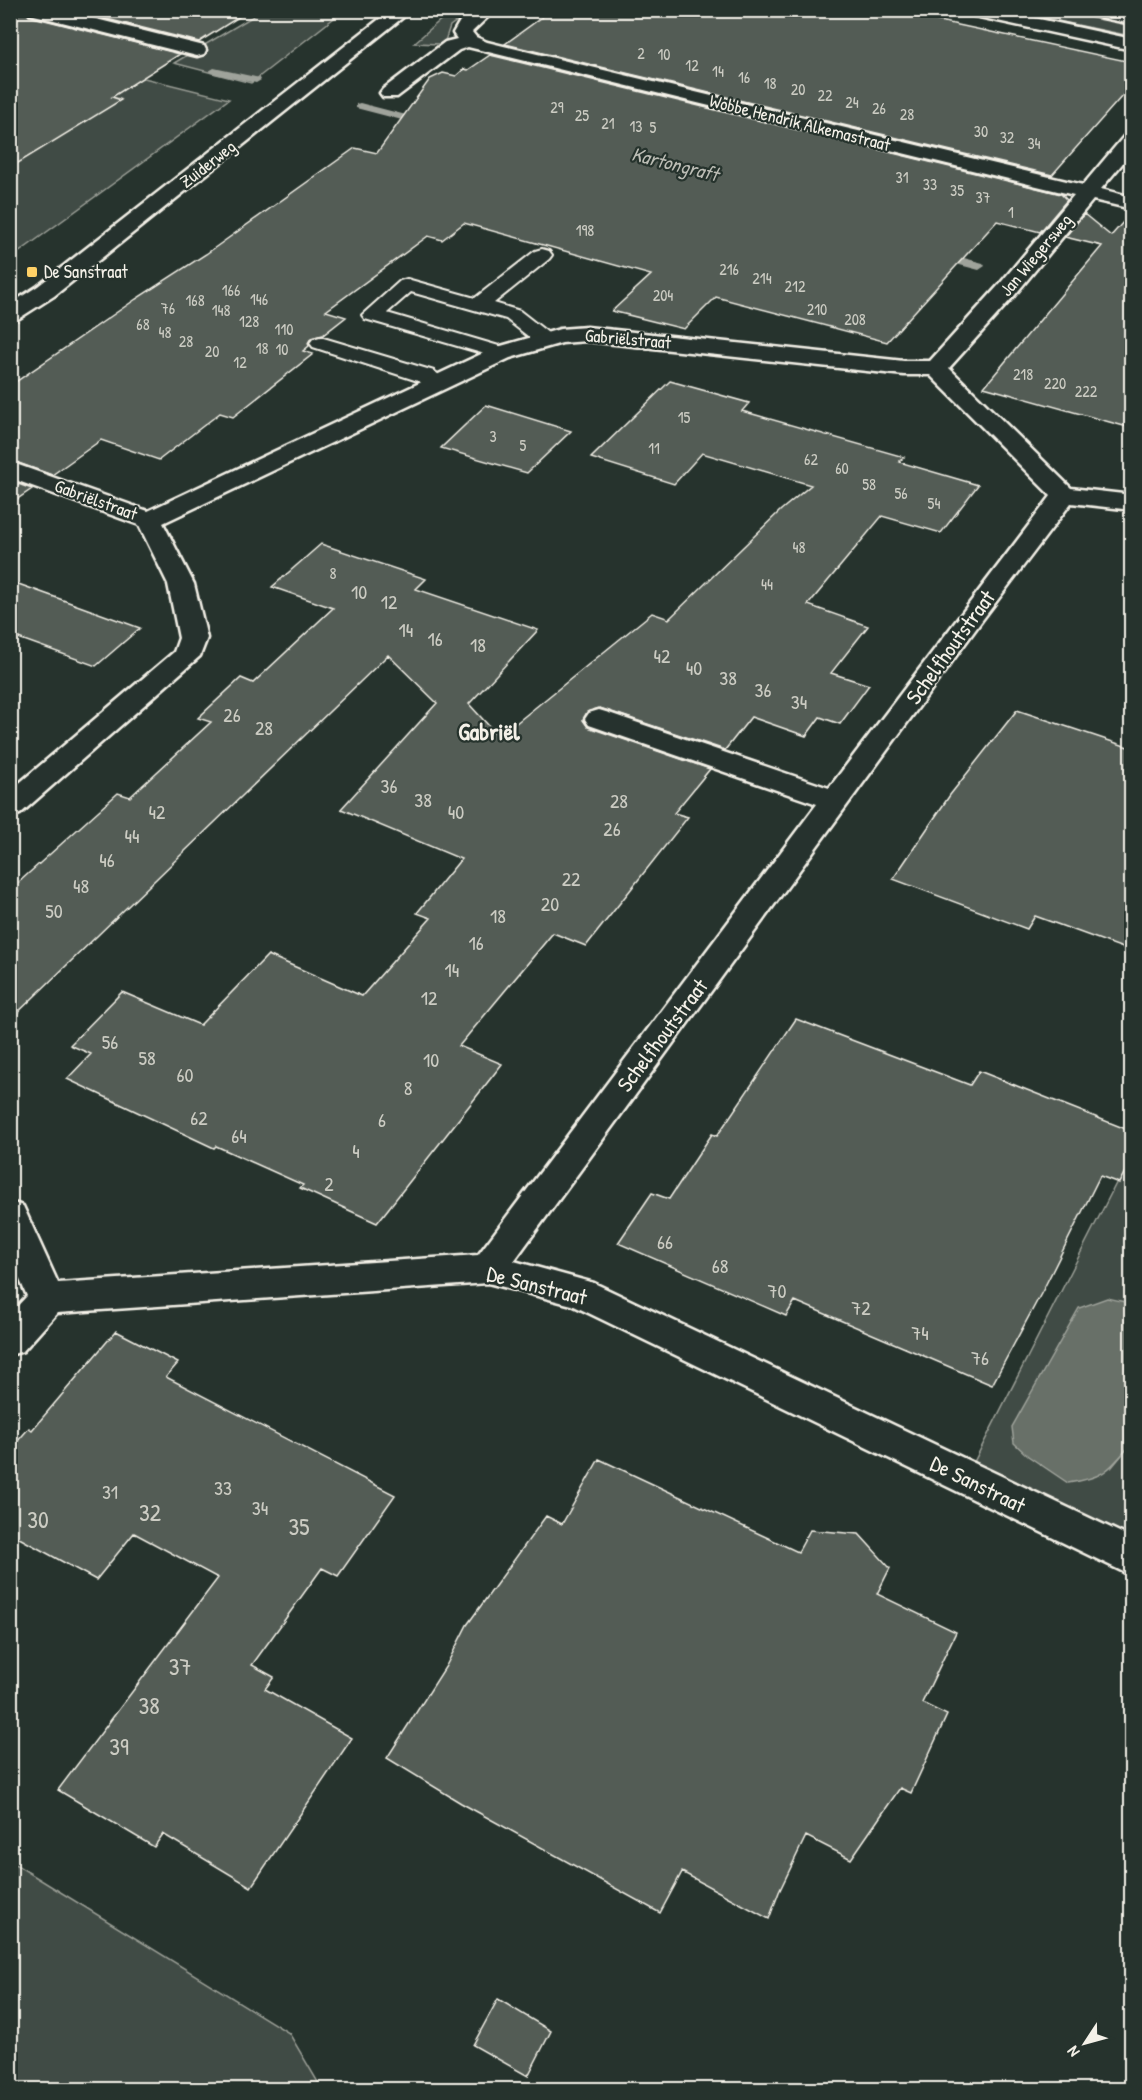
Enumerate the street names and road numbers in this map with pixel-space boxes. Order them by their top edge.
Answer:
street label: Wobbe Hendrik Alkemastraat [707,88,894,157]
street label: Zuiderweg [174,134,241,193]
street label: Jan Wiegersweg [994,208,1078,301]
street label: Gabriëlstraat [584,322,673,355]
street label: Gabriëlstraat [51,473,142,526]
street label: Schelfhoutstraat [898,584,1002,710]
street label: Schelfhoutstraat [610,972,715,1098]
street label: De Sanstraat [484,1258,591,1312]
street label: De Sanstraat [925,1448,1031,1520]

